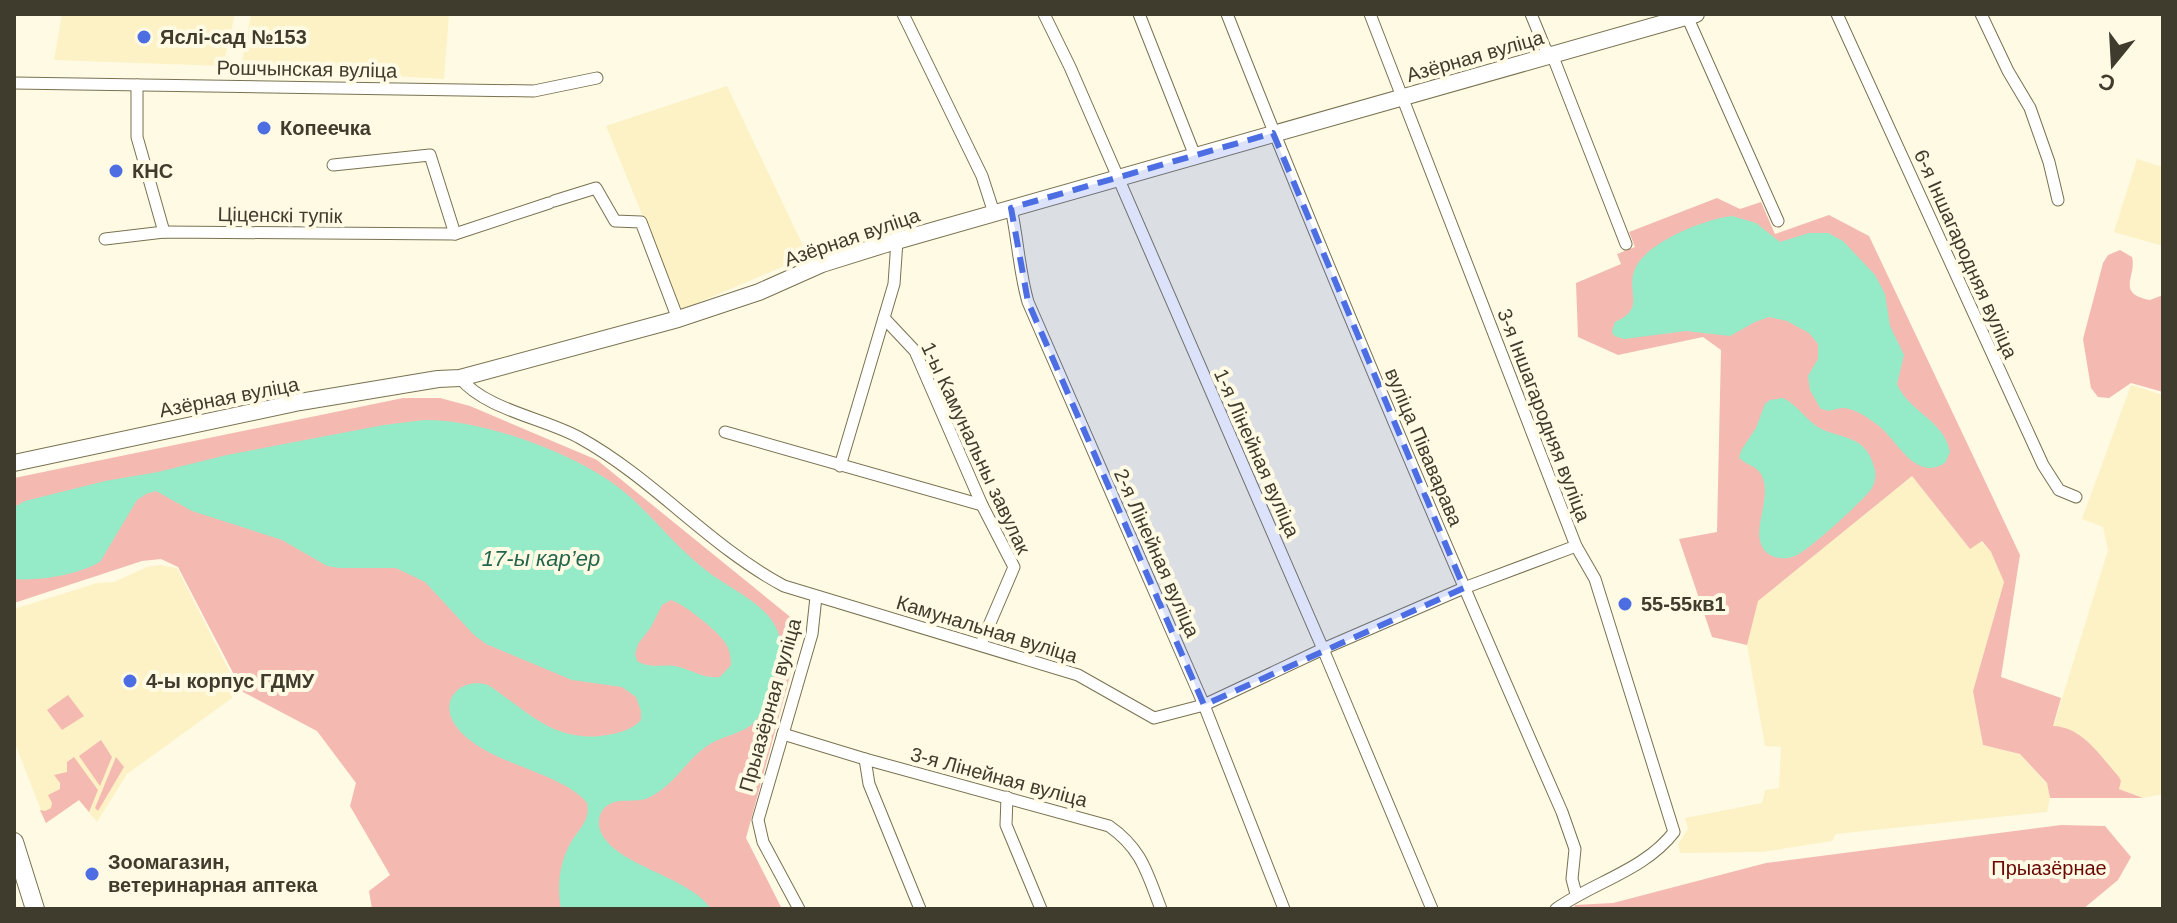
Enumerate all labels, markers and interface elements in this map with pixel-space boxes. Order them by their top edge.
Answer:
north arrow [2073,24,2153,104]
place label: Яслі-сад №153 [160,26,307,48]
street label: Азёрная вуліца [1404,26,1547,86]
marker: Яслі-сад №153 [135,28,153,46]
street label: Рошчынская вуліца [217,56,398,82]
text: С [2095,68,2118,97]
place label: Копеечка [280,117,372,139]
marker: Копеечка [255,119,273,137]
street label: 6-я Іншагародняя вуліца [1910,146,2022,363]
place label: КНС [132,160,173,182]
marker: КНС [107,162,125,180]
street label: Ціценскі тупік [217,203,343,227]
street label: Азёрная вуліца [781,203,923,270]
street label: 3-я Іншагародняя вуліца [1493,306,1595,525]
street label: 1-ы Камунальны завулак [917,339,1035,558]
street label: 1-я Лінейная вуліца [1210,365,1304,541]
street label: вуліца Піваварава [1381,365,1468,530]
street label: Азёрная вуліца [157,373,302,421]
street label: 2-я Лінейная вуліца [1110,465,1204,641]
water label: 17-ы кар’ер [482,546,600,571]
street label: Камунальная вуліца [894,591,1081,667]
place label: 55-55кв1 [1641,593,1726,615]
marker: 55-55кв1 [1616,595,1634,613]
street label: Прыазёрная вуліца [735,615,806,794]
place label: 4-ы корпус ГДМУ [146,670,315,692]
marker: 4-ы корпус ГДМУ [121,672,139,690]
street label: 3-я Лінейная вуліца [908,743,1091,811]
place label: Зоомагазин, ветеринарная аптека [108,851,318,896]
park label: Прыазёрнае [1991,857,2107,879]
marker: Зоомагазин, ветеринарная аптека [83,865,101,883]

